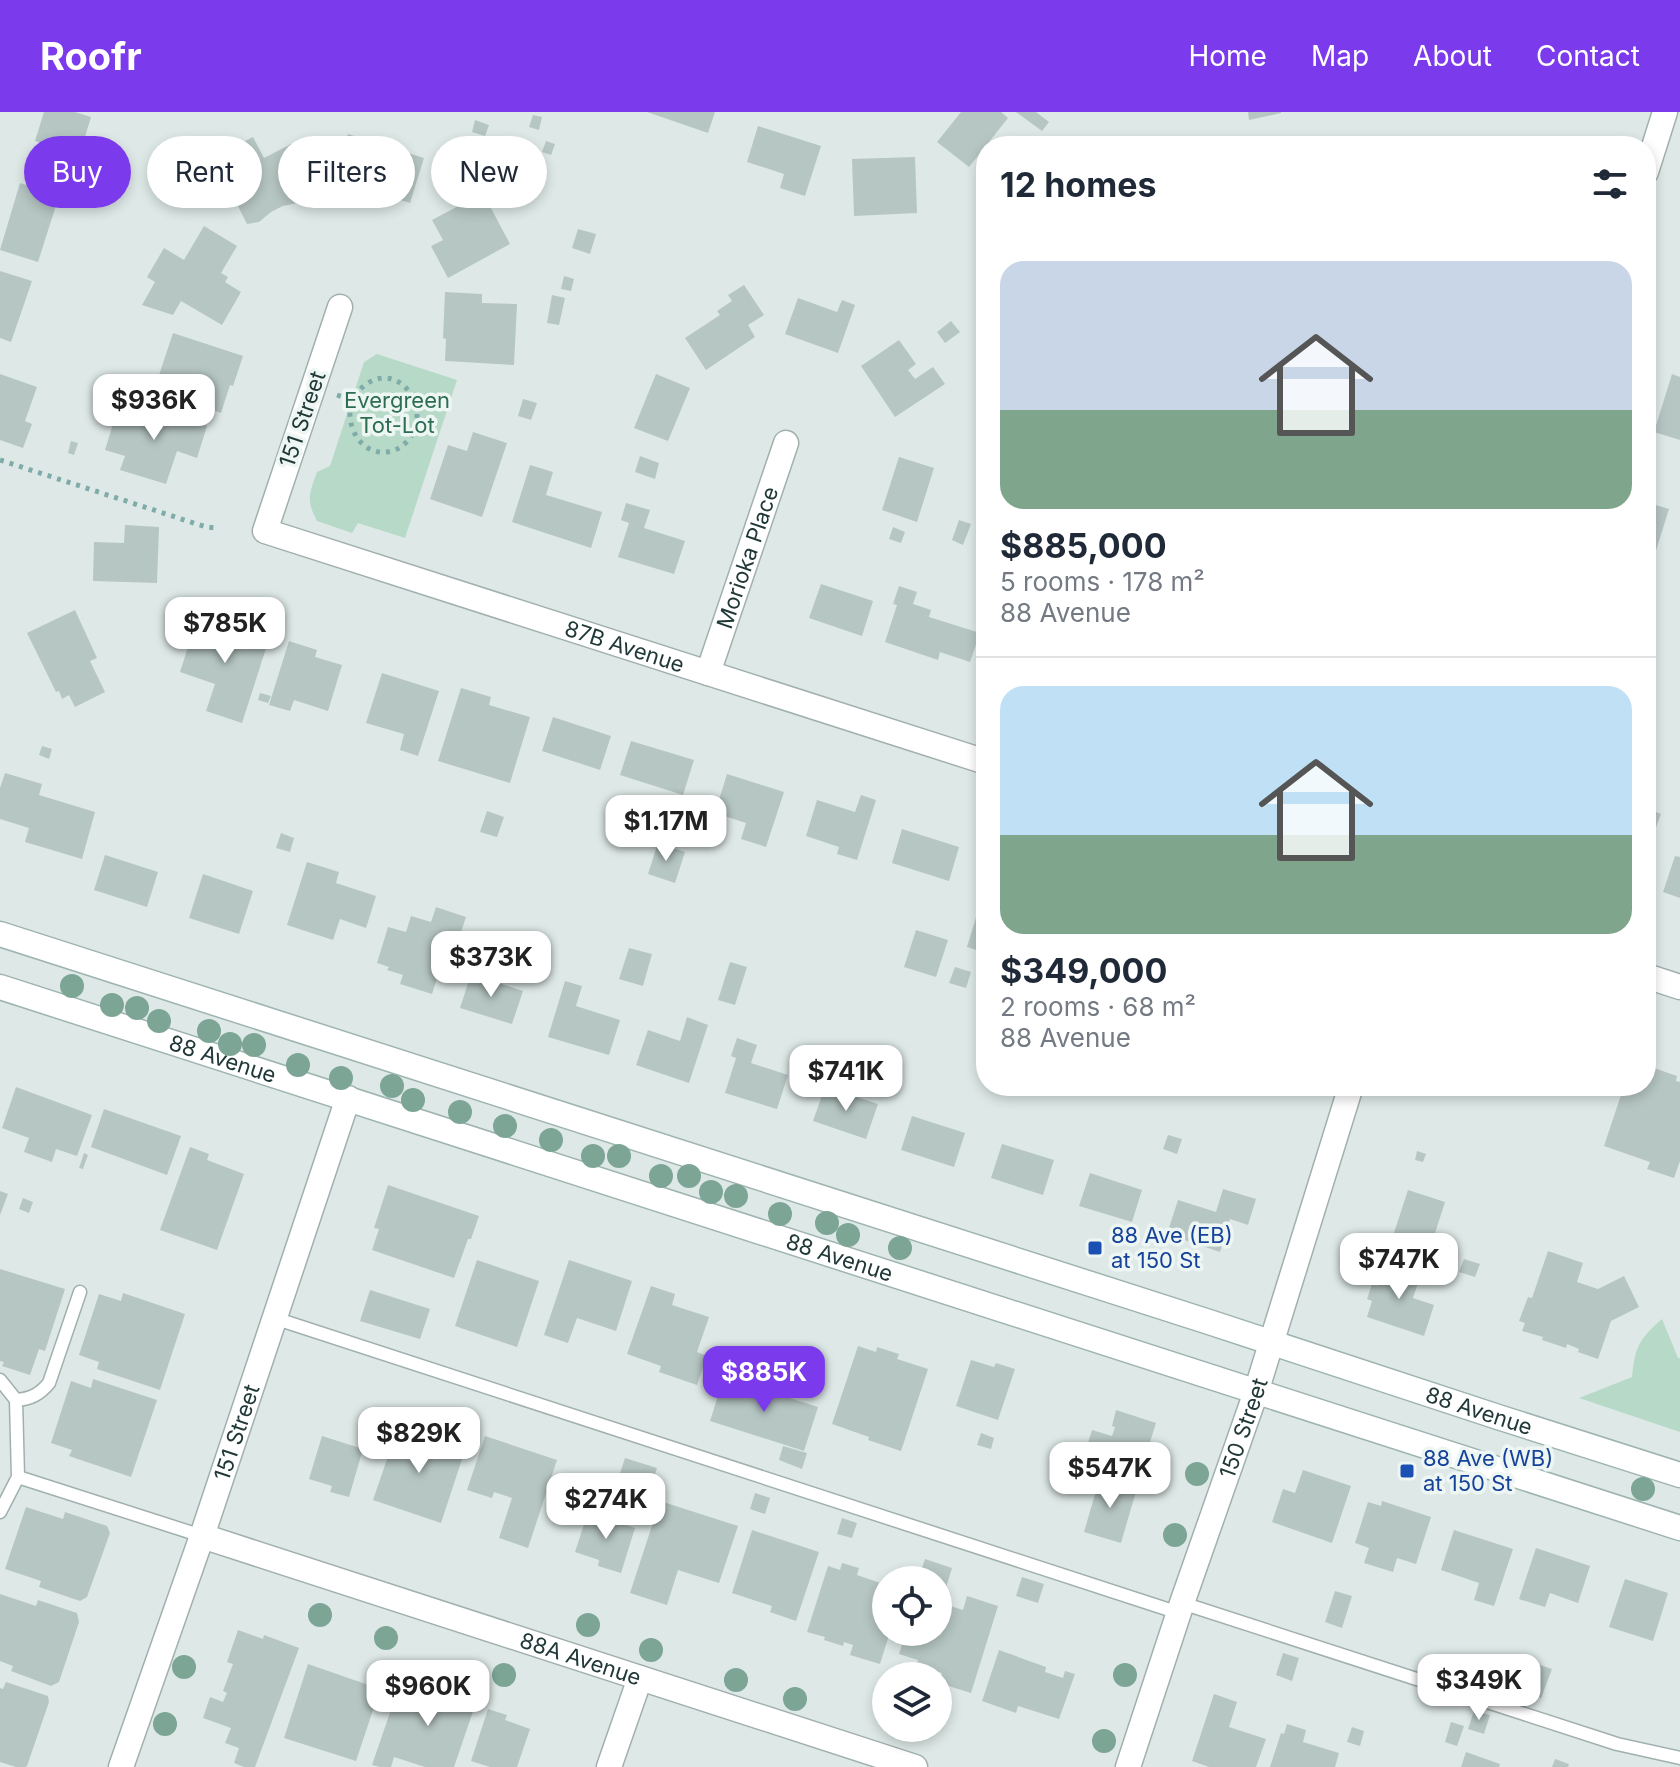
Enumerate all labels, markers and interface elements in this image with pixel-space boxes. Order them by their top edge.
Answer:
text: Roofr [40,33,142,79]
text: Home [1188,39,1267,73]
text: Map [1311,39,1369,73]
text: About [1413,39,1492,73]
text: Contact [1536,39,1640,73]
chip: Buy [24,136,131,208]
chip: Rent [147,136,262,208]
chip: Filters [278,136,415,208]
chip: New [431,136,547,208]
icon: filters [1588,162,1632,206]
text: 12 homes [1000,164,1156,205]
icon: home [1244,313,1388,457]
street label: 151 Street [274,368,330,470]
pin: $936K [98,374,210,442]
text: $936K [111,384,197,415]
park label: Evergreen Tot-Lot [344,387,450,438]
street label: Morioka Place [711,483,783,632]
text: $885,000 [1000,525,1167,566]
text: 5 rooms · 178 m² [1000,566,1205,597]
pin: $785K [169,597,281,665]
text: 88 Avenue [1000,597,1131,628]
text: $785K [183,607,267,638]
street label: 87B Avenue [562,615,688,678]
icon: home [1244,738,1388,882]
pin: $1.17M [601,795,731,863]
text: $1.17M [623,805,709,836]
pin: $373K [435,931,547,999]
text: $373K [449,941,533,972]
text: $349,000 [1000,950,1167,991]
text: 2 rooms · 68 m² [1000,991,1196,1022]
text: 88 Avenue [1000,1022,1131,1053]
street label: 88 Avenue [166,1029,279,1088]
pin: $741K [790,1045,902,1113]
text: $741K [807,1055,885,1086]
place label: 88 Ave (EB) at 150 St [1111,1222,1233,1273]
street label: 88 Avenue [783,1228,896,1287]
pin: $747K [1343,1233,1455,1301]
marker: 88 Ave (EB) at 150 St [1086,1239,1104,1257]
text: $747K [1358,1243,1440,1274]
pin: $885K [708,1346,820,1414]
text: $885K [721,1356,807,1387]
street label: 150 Street [1214,1375,1273,1482]
street label: 151 Street [208,1381,265,1484]
street label: 88 Avenue [1422,1381,1536,1440]
pin: $829K [363,1407,475,1475]
text: $829K [376,1417,462,1448]
pin: $547K [1054,1442,1166,1510]
place label: 88 Ave (WB) at 150 St [1423,1445,1553,1496]
text: $547K [1067,1452,1153,1483]
marker: 88 Ave (WB) at 150 St [1398,1462,1416,1480]
pin: $274K [550,1473,662,1541]
text: $274K [564,1483,648,1514]
map controls [872,1566,952,1742]
button: locate [872,1566,952,1646]
street label: 88A Avenue [517,1627,645,1690]
pin: $349K [1423,1654,1535,1722]
pin: $960K [372,1660,484,1728]
button: layers [872,1662,952,1742]
text: $349K [1436,1664,1522,1695]
text: $960K [384,1670,472,1701]

